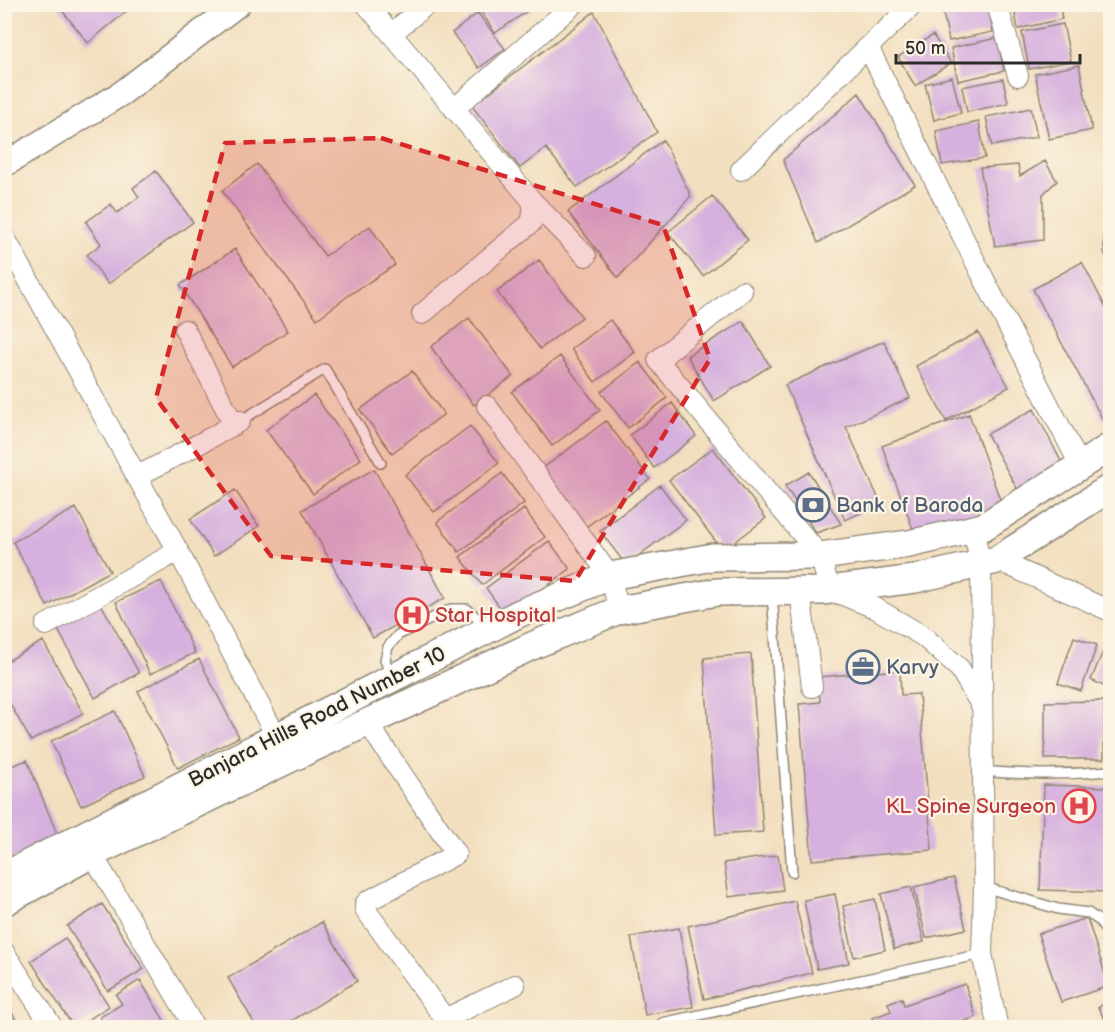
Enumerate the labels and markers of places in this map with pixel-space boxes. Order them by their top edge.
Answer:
bank icon: Bank of Baroda [795,487,831,523]
place label: Bank of Baroda [836,493,983,518]
hospital icon: Star Hospital [394,597,430,633]
place label: Star Hospital [435,603,556,628]
office icon: Karvy [845,649,881,685]
place label: Karvy [886,655,939,680]
hospital icon: KL Spine Surgeon [1061,788,1097,824]
place label: KL Spine Surgeon [886,794,1056,819]

